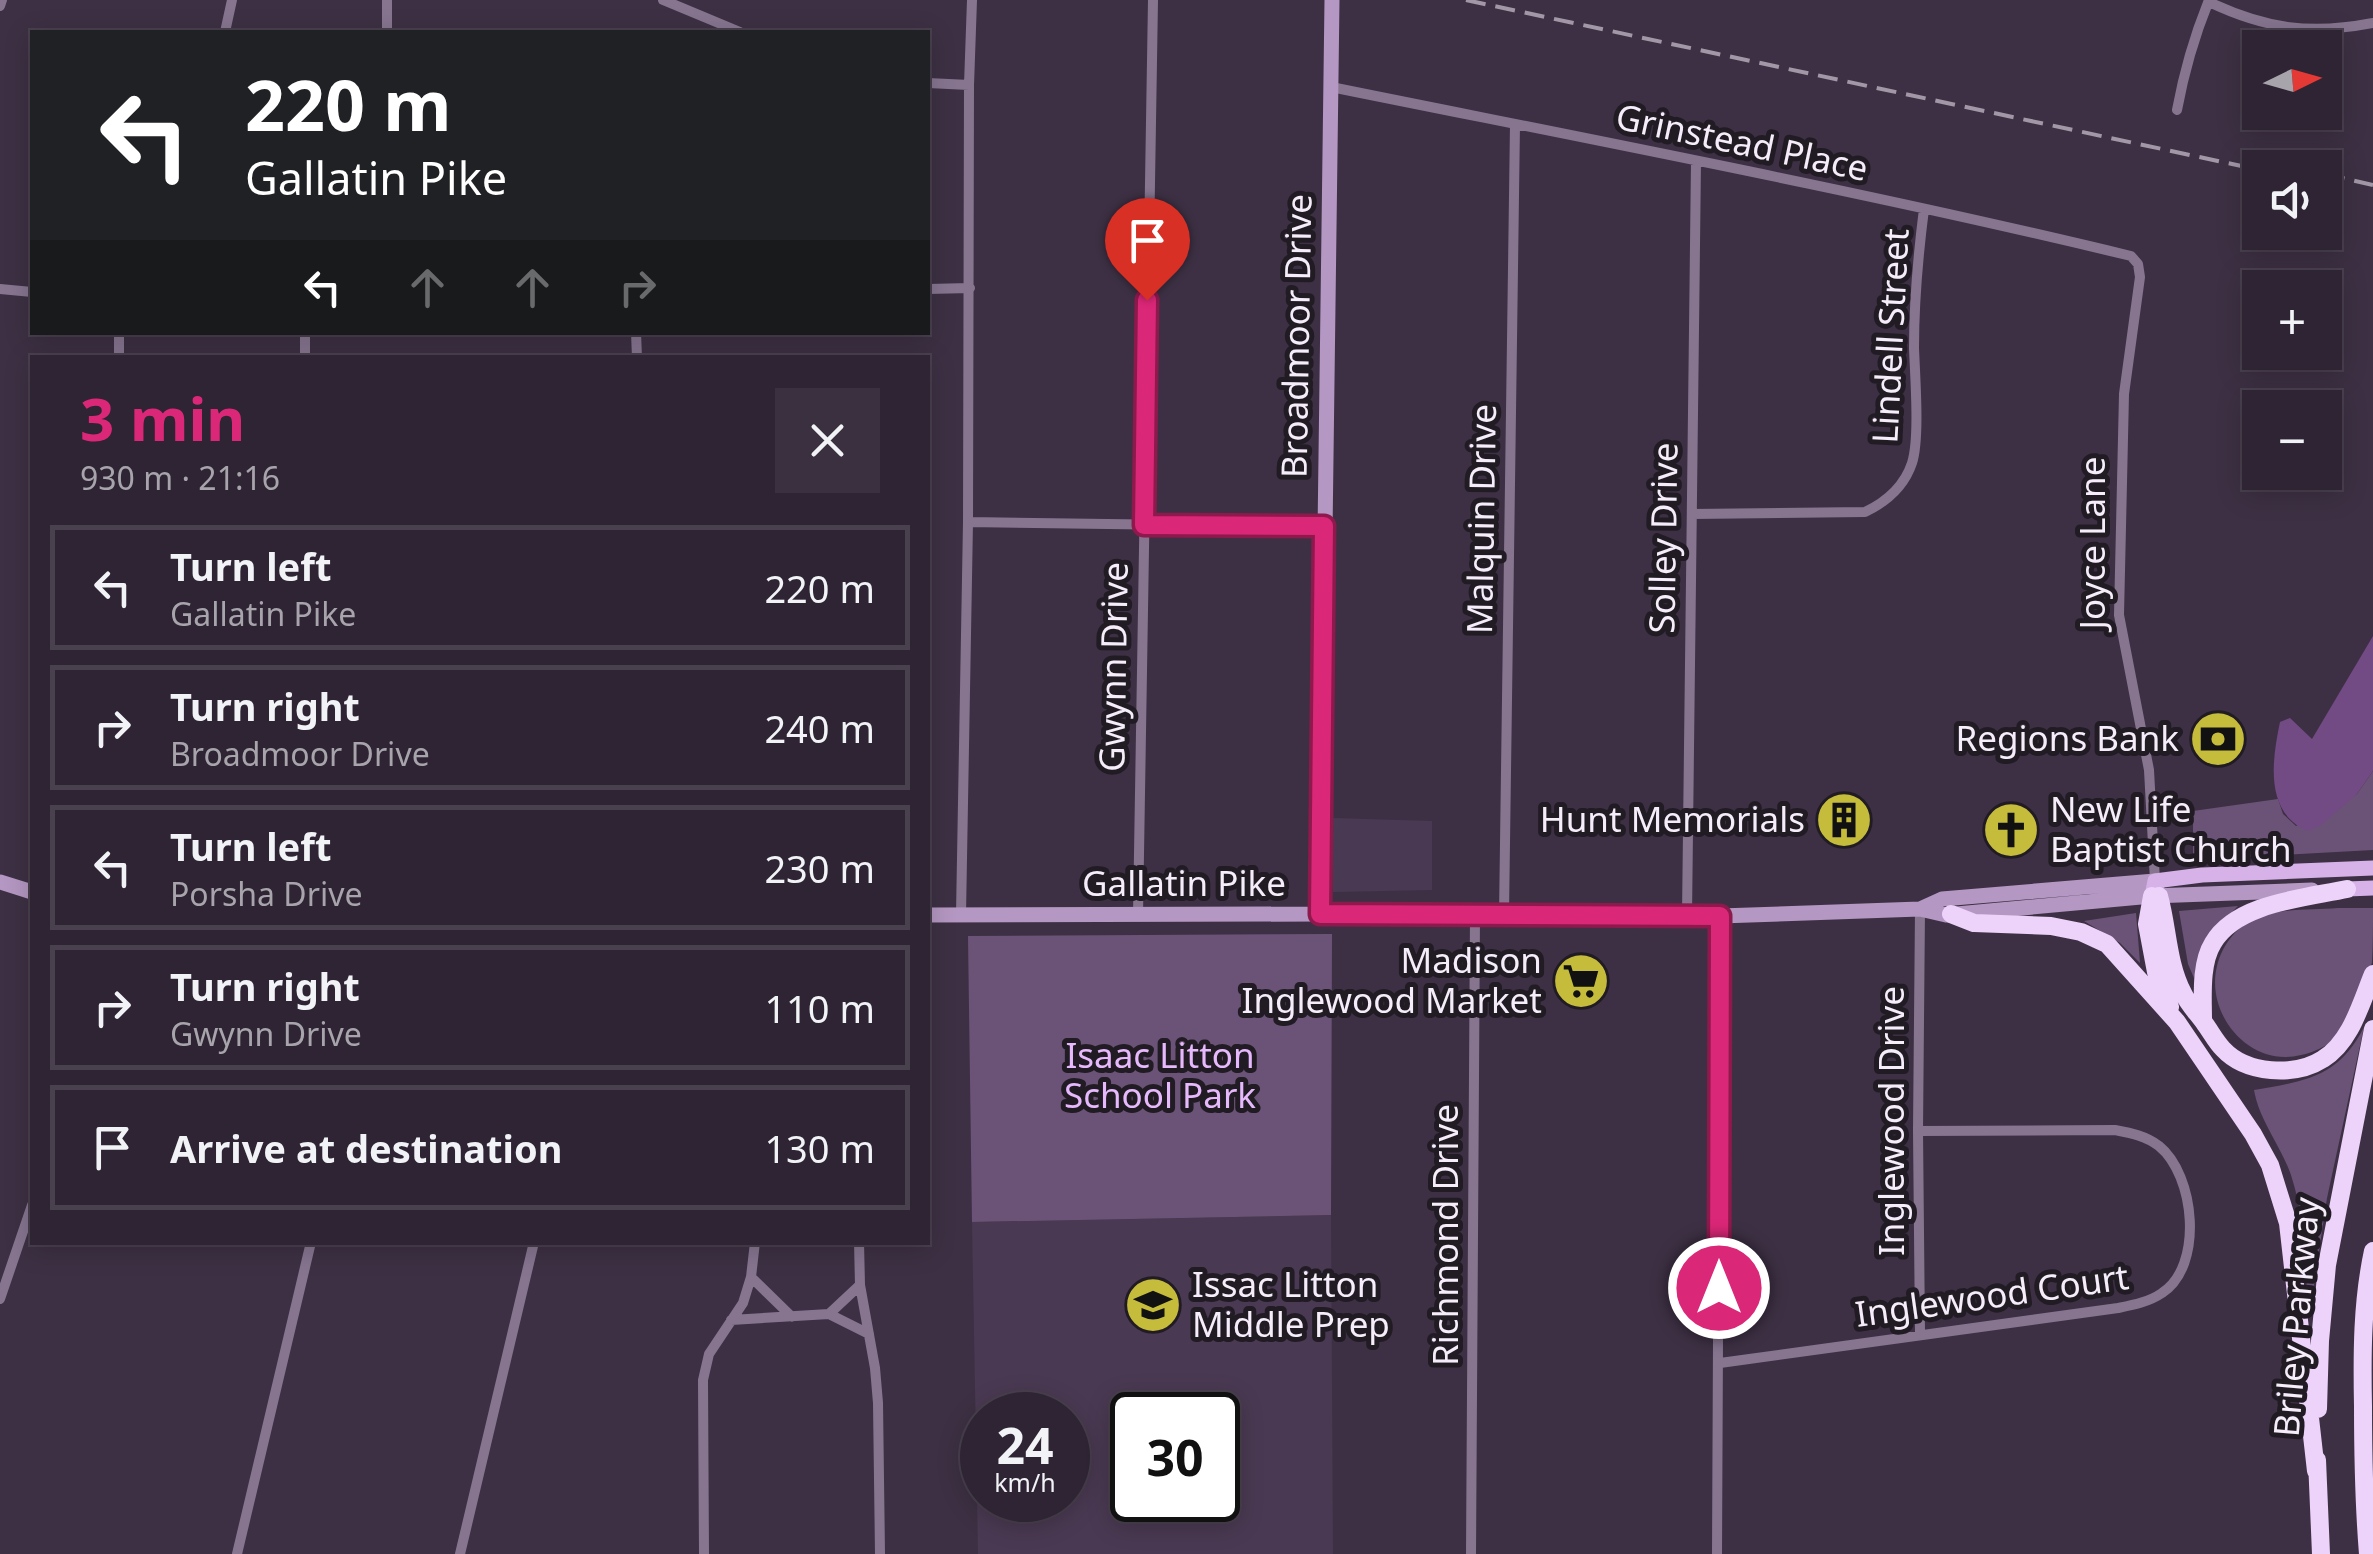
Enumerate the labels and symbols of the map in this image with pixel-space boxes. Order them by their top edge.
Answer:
north arrow [2242,30,2342,130]
street label: Grinstead Place [1612,92,1873,191]
street label: Broadmoor Drive [1270,194,1321,478]
pin [1105,198,1190,301]
street label: Lindell Street [1860,227,1919,445]
street label: Malquin Drive [1455,404,1506,634]
street label: Solley Drive [1637,442,1688,634]
street label: Joyce Lane [2068,457,2115,632]
street label: Gwynn Drive [1087,562,1138,772]
bank icon: Regions Bank [2188,709,2248,769]
place label: Regions Bank [1956,714,2179,761]
place label: New Life Baptist Church [2050,785,2292,872]
building icon: Hunt Memorials [1814,790,1874,850]
place label: Hunt Memorials [1540,795,1805,842]
church icon: New Life Baptist Church [1981,800,2041,860]
street label: Gallatin Pike [1082,859,1286,906]
place label: Madison Inglewood Market [1242,936,1542,1023]
supermarket icon: Madison Inglewood Market [1551,951,1611,1011]
street label: Inglewood Drive [1867,986,1914,1256]
park label: Isaac Litton School Park [1064,1031,1256,1118]
street label: Richmond Drive [1421,1104,1468,1366]
street label: Briley Parkway [2262,1195,2329,1439]
position arrow [1667,1236,1771,1340]
street label: Inglewood Court [1852,1252,2132,1337]
place label: Issac Litton Middle Prep [1192,1260,1390,1347]
school or university icon: Issac Litton Middle Prep [1123,1275,1183,1335]
speed limit sign: 30 [1110,1392,1240,1522]

